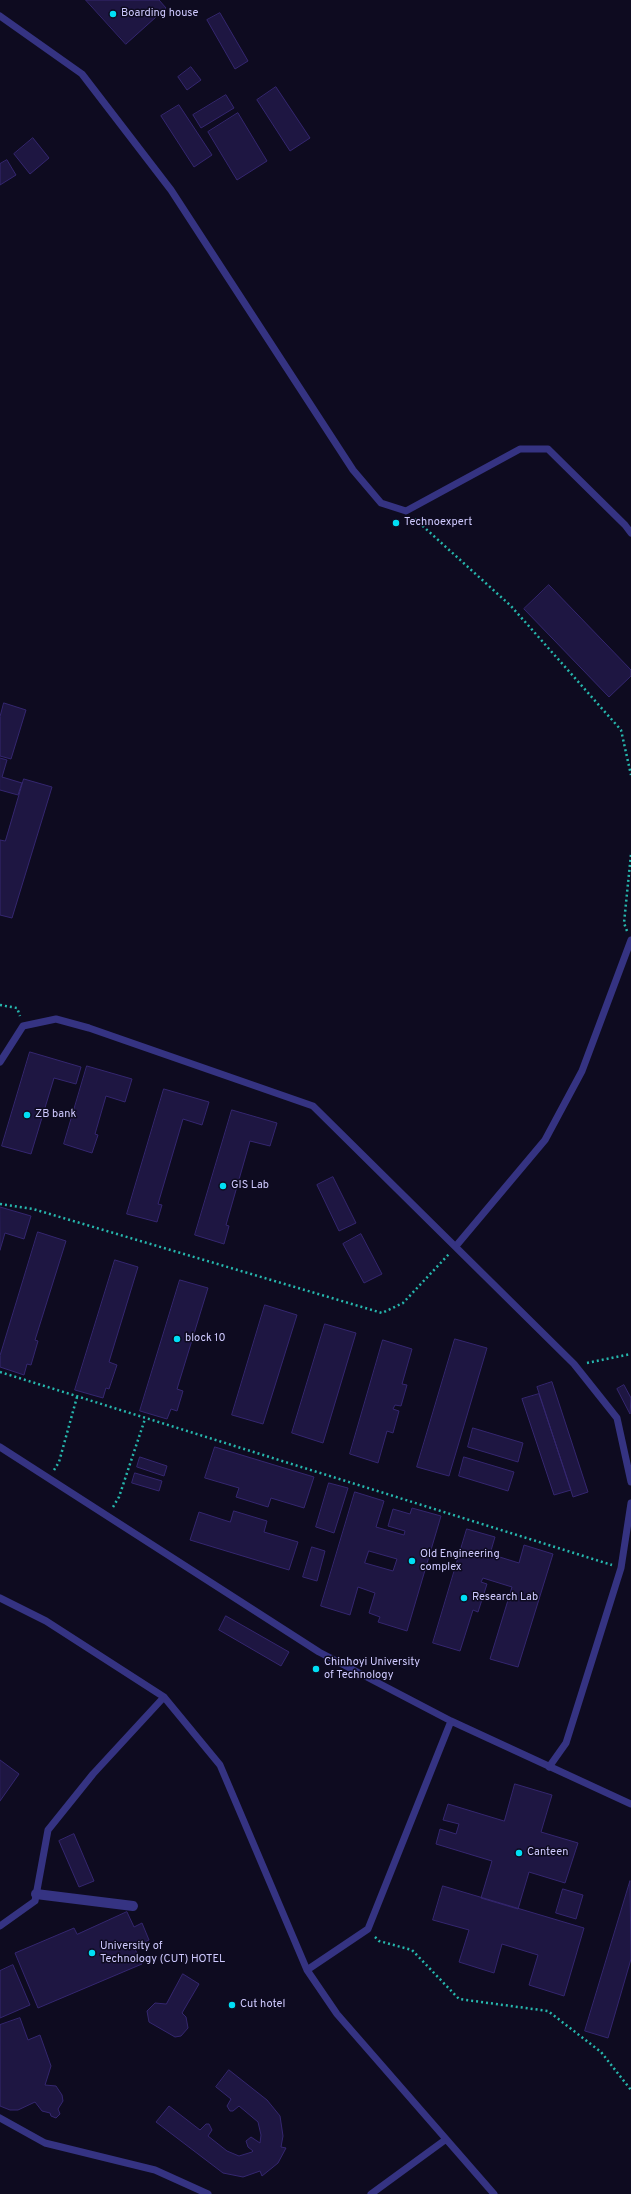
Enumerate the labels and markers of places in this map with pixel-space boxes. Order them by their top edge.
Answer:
place label: Boarding house [121,7,198,21]
marker: Boarding house [108,9,118,19]
place label: Technoexpert [404,516,472,530]
marker: Technoexpert [391,518,401,528]
place label: ZB bank [35,1108,76,1122]
marker: ZB bank [22,1110,32,1120]
place label: GIS Lab [231,1179,269,1193]
marker: GIS Lab [218,1181,228,1191]
place label: block 10 [185,1332,225,1346]
marker: block 10 [172,1334,182,1344]
place label: Old Engineering complex [420,1548,500,1574]
marker: Old Engineering complex [407,1556,417,1566]
place label: Research Lab [472,1591,538,1605]
marker: Research Lab [459,1593,469,1603]
place label: Chinhoyi University of Technology [324,1656,420,1682]
marker: Chinhoyi University of Technology [311,1664,321,1674]
place label: Canteen [527,1846,568,1860]
marker: Canteen [514,1848,524,1858]
place label: University of Technology (CUT) HOTEL [100,1940,225,1966]
marker: University of Technology (CUT) HOTEL [87,1948,97,1958]
place label: Cut hotel [240,1998,285,2012]
marker: Cut hotel [227,2000,237,2010]

